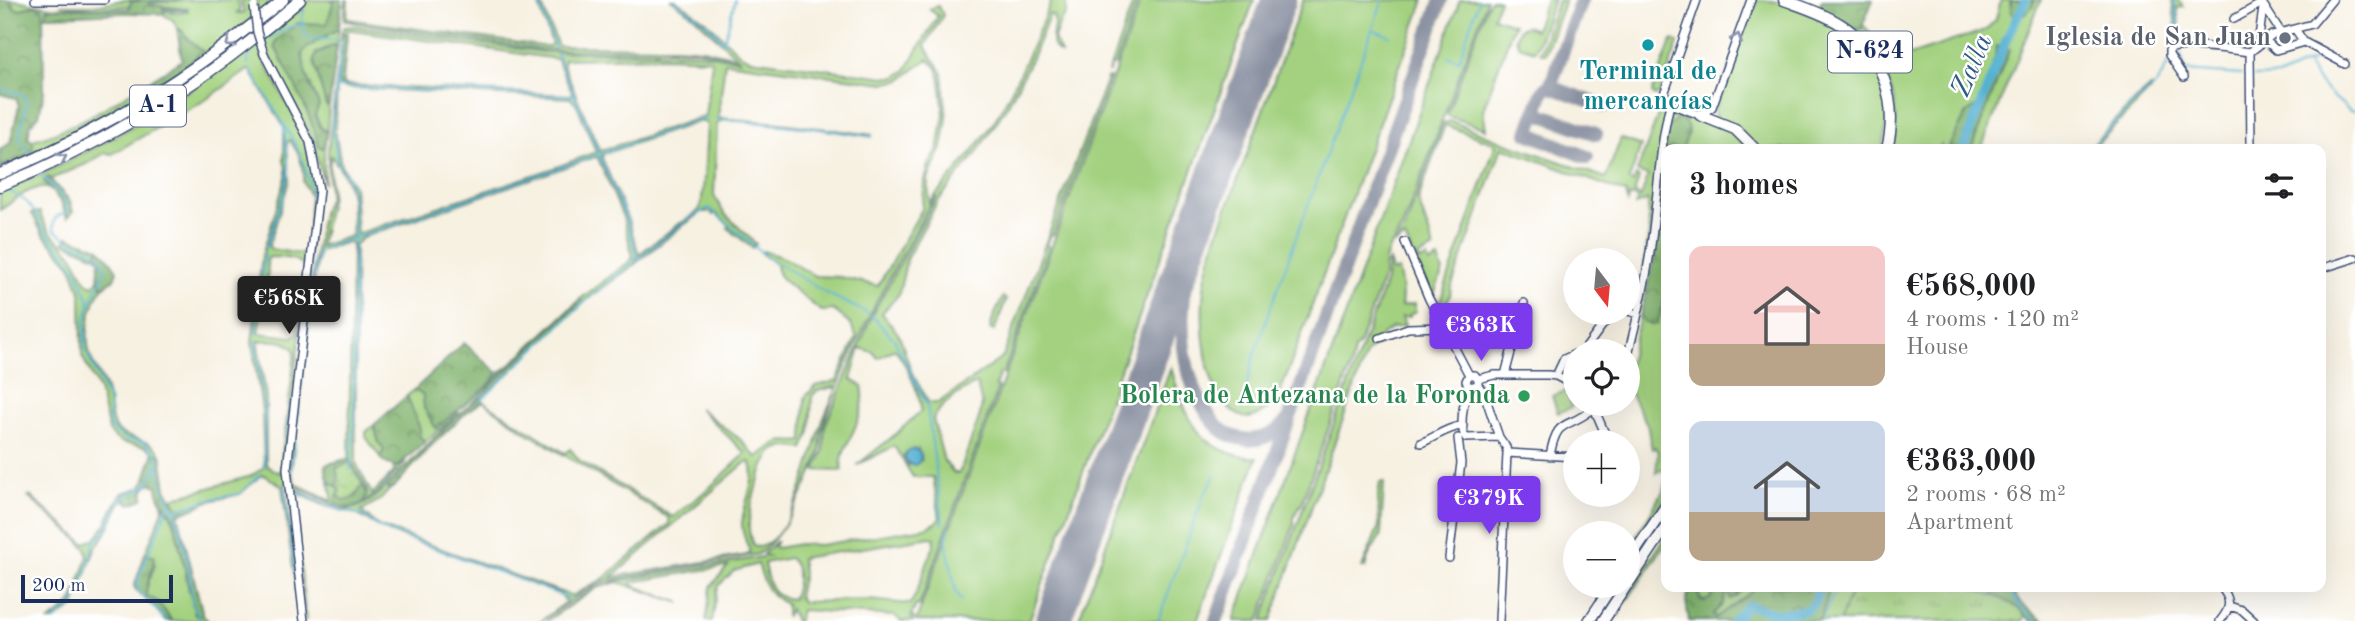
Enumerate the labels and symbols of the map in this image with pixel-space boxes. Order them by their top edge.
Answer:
place label: Iglesia de San Juan [2045,25,2271,51]
water label: Zalla [1947,30,1999,102]
marker: Iglesia de San Juan [2277,30,2293,46]
one-way arrow [1729,32,1743,44]
road number: N-624 [1828,32,1912,72]
one-way arrow [225,35,238,48]
marker: Terminal de mercancías [1640,37,1656,53]
place label: Terminal de mercancías [1579,59,1717,115]
road number: A-1 [130,86,186,126]
one-way arrow [55,153,67,167]
north arrow [1563,248,1640,326]
pin: €568K [240,276,338,336]
pin: €363K [1432,304,1530,363]
place label: Bolera de Antezana de la Foronda [1119,383,1510,409]
marker: Bolera de Antezana de la Foronda [1516,388,1532,404]
pin: €379K [1440,476,1538,536]
scale bar [21,572,173,604]

